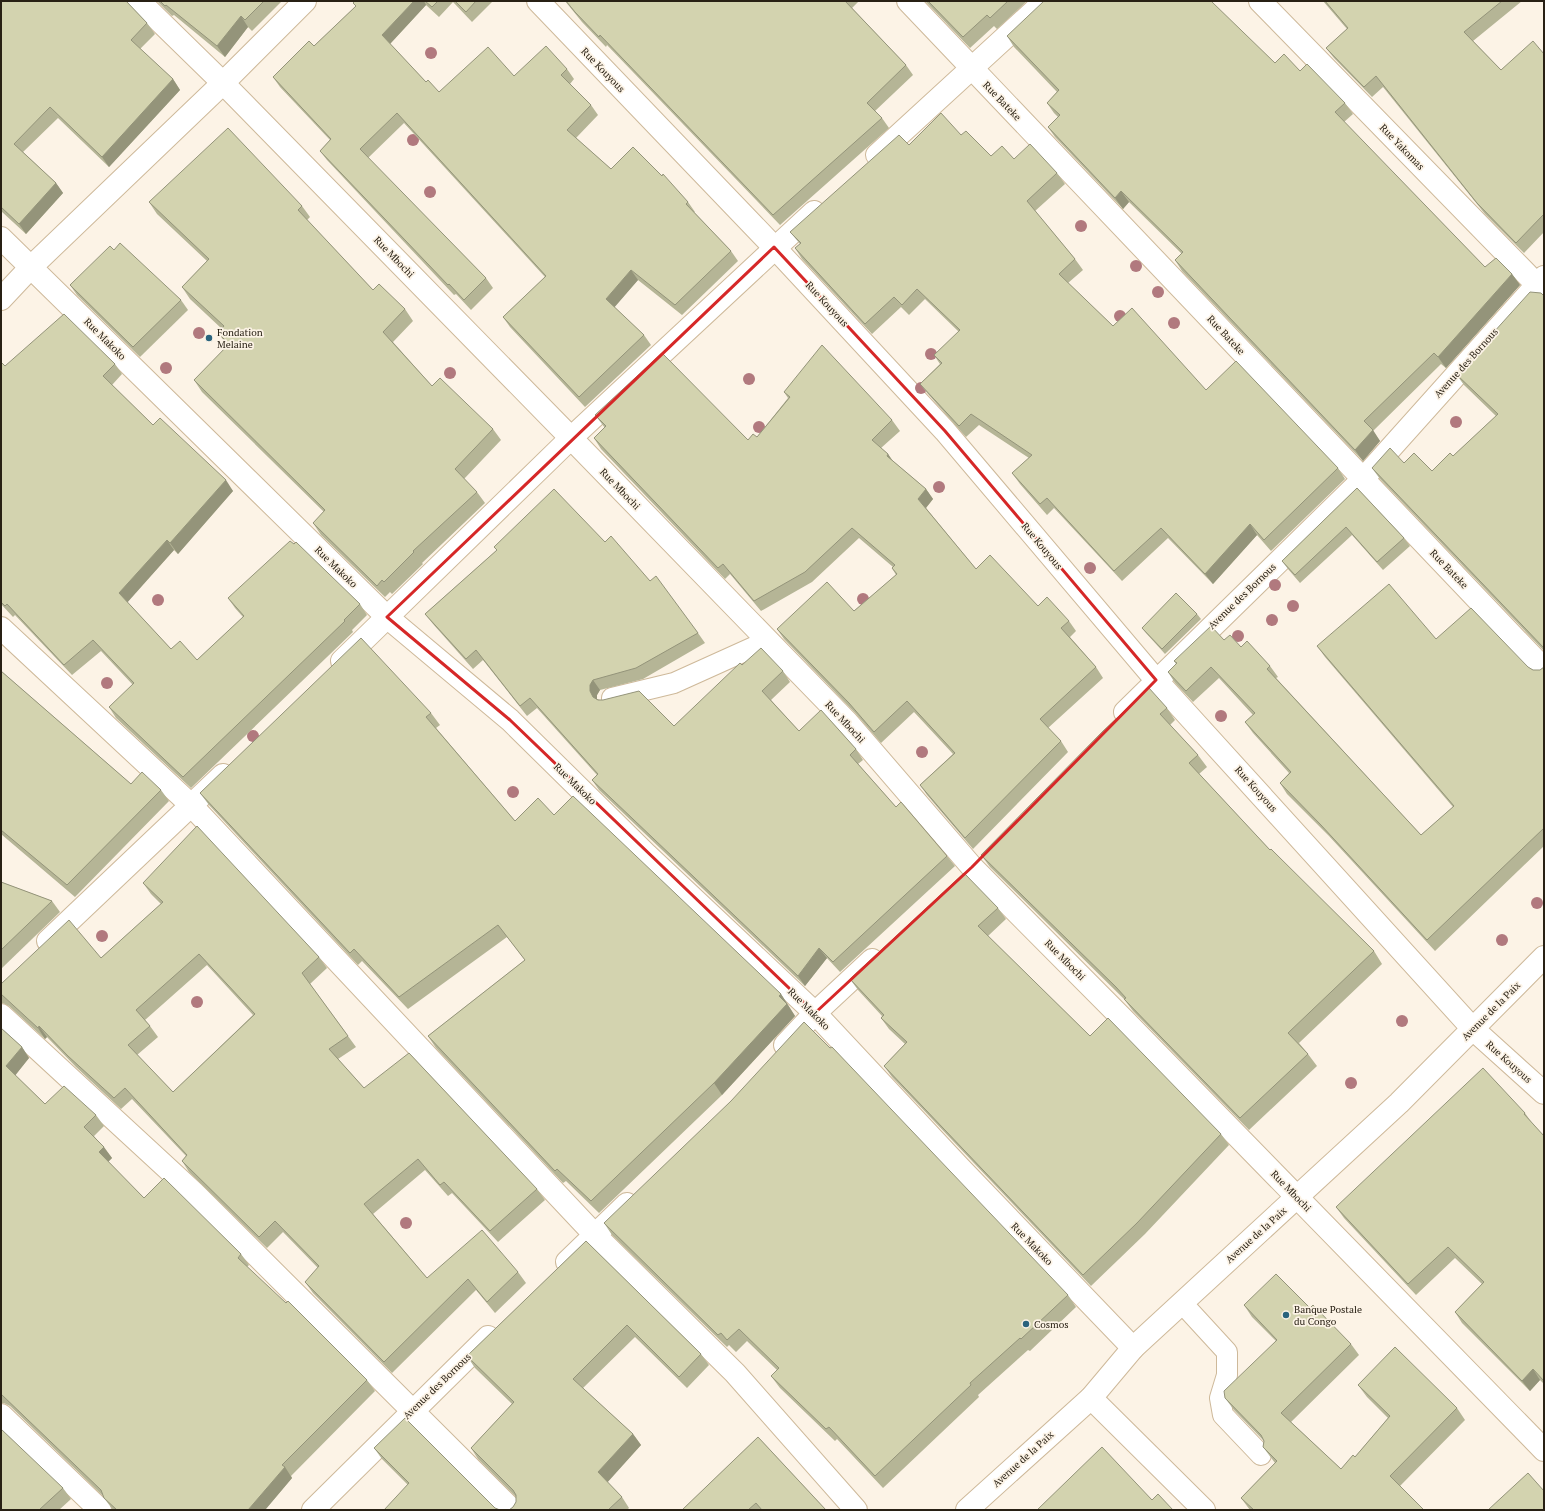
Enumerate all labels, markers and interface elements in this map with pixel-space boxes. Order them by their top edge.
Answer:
street label: Rue Kouyous [578,45,628,95]
street label: Rue Bateke [980,79,1024,123]
street label: Rue Yakomas [1377,121,1427,173]
street label: Rue Mbochi [371,234,417,280]
street label: Rue Kouyous [803,279,851,329]
street label: Rue Bateke [1204,312,1248,358]
street label: Rue Makoko [81,315,129,363]
street label: Avenue des Bornous [1431,325,1501,401]
place label: Fondation Melaine [217,326,263,351]
marker: Fondation Melaine [204,333,214,343]
street label: Rue Mbochi [597,466,643,512]
street label: Rue Kouyous [1019,520,1065,572]
street label: Rue Makoko [312,543,360,591]
street label: Rue Bateke [1427,547,1471,591]
street label: Avenue des Bornous [1205,560,1279,632]
street label: Rue Mbochi [822,698,868,746]
street label: Rue Makoko [551,760,599,808]
street label: Rue Kouyous [1232,763,1280,815]
street label: Rue Mbochi [1042,937,1088,983]
street label: Avenue de la Paix [1459,978,1524,1043]
street label: Rue Makoko [785,985,833,1033]
street label: Rue Kouyous [1483,1038,1535,1086]
street label: Rue Mbochi [1268,1168,1314,1214]
street label: Avenue de la Paix [1223,1204,1290,1266]
street label: Rue Makoko [1008,1220,1056,1268]
place label: Banque Postale du Congo [1294,1303,1362,1328]
marker: Banque Postale du Congo [1281,1310,1291,1320]
place label: Cosmos [1034,1318,1069,1331]
marker: Cosmos [1021,1319,1031,1329]
street label: Avenue des Bornous [400,1350,474,1422]
street label: Avenue de la Paix [990,1428,1057,1490]

